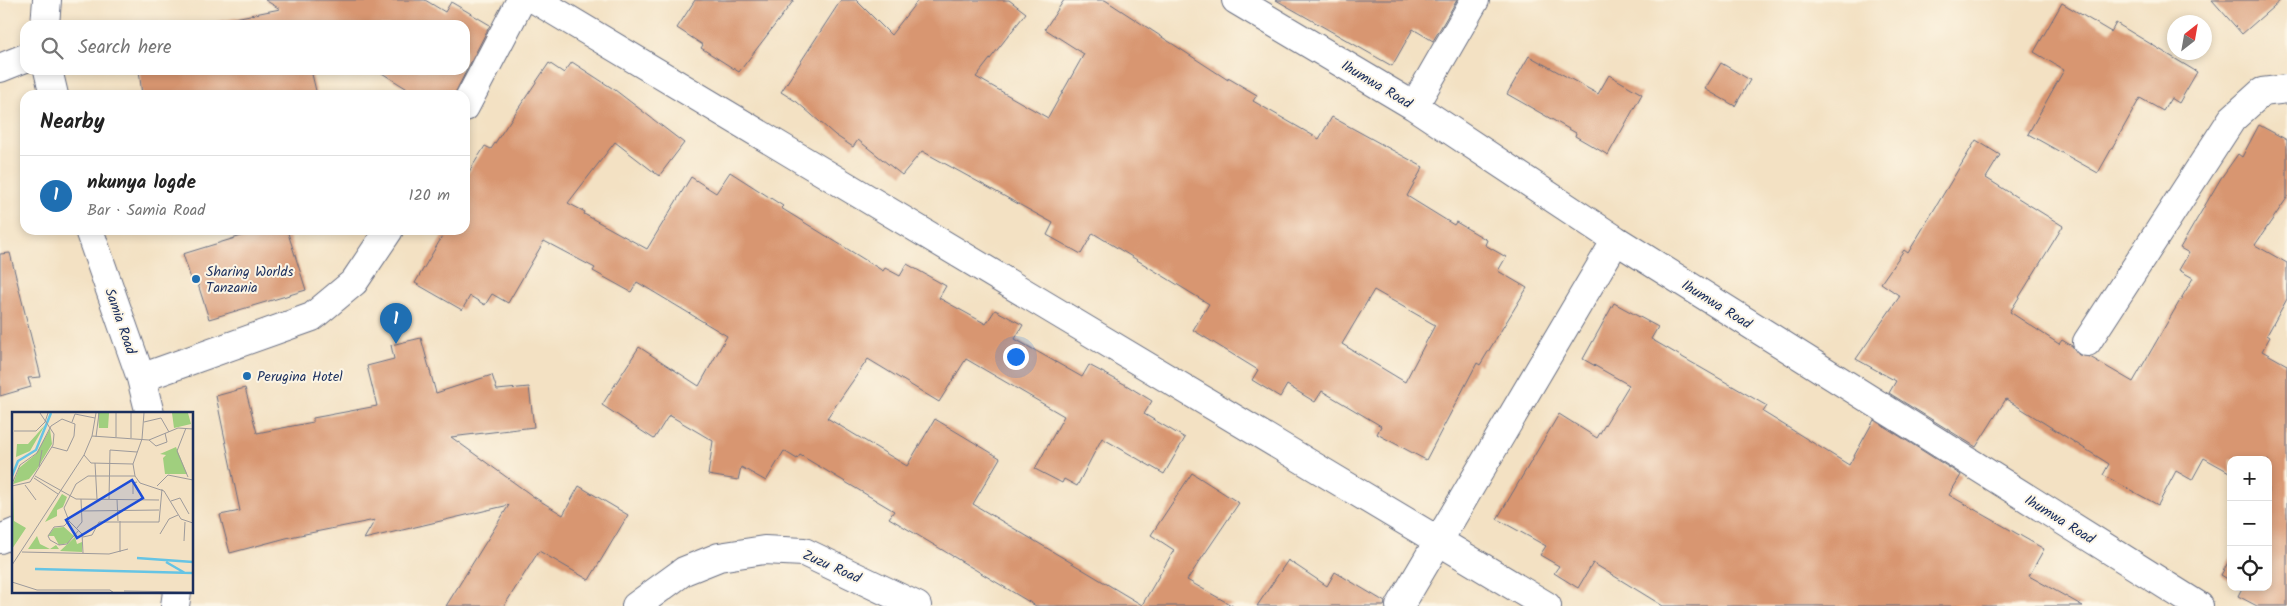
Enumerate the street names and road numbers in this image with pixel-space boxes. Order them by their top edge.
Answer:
street label: Ihumwa Road [1337,55,1417,115]
street label: Ihumwa Road [1677,274,1757,336]
street label: Samia Road [98,285,142,358]
street label: Ihumwa Road [2020,489,2100,551]
street label: Zuzu Road [799,544,865,590]

